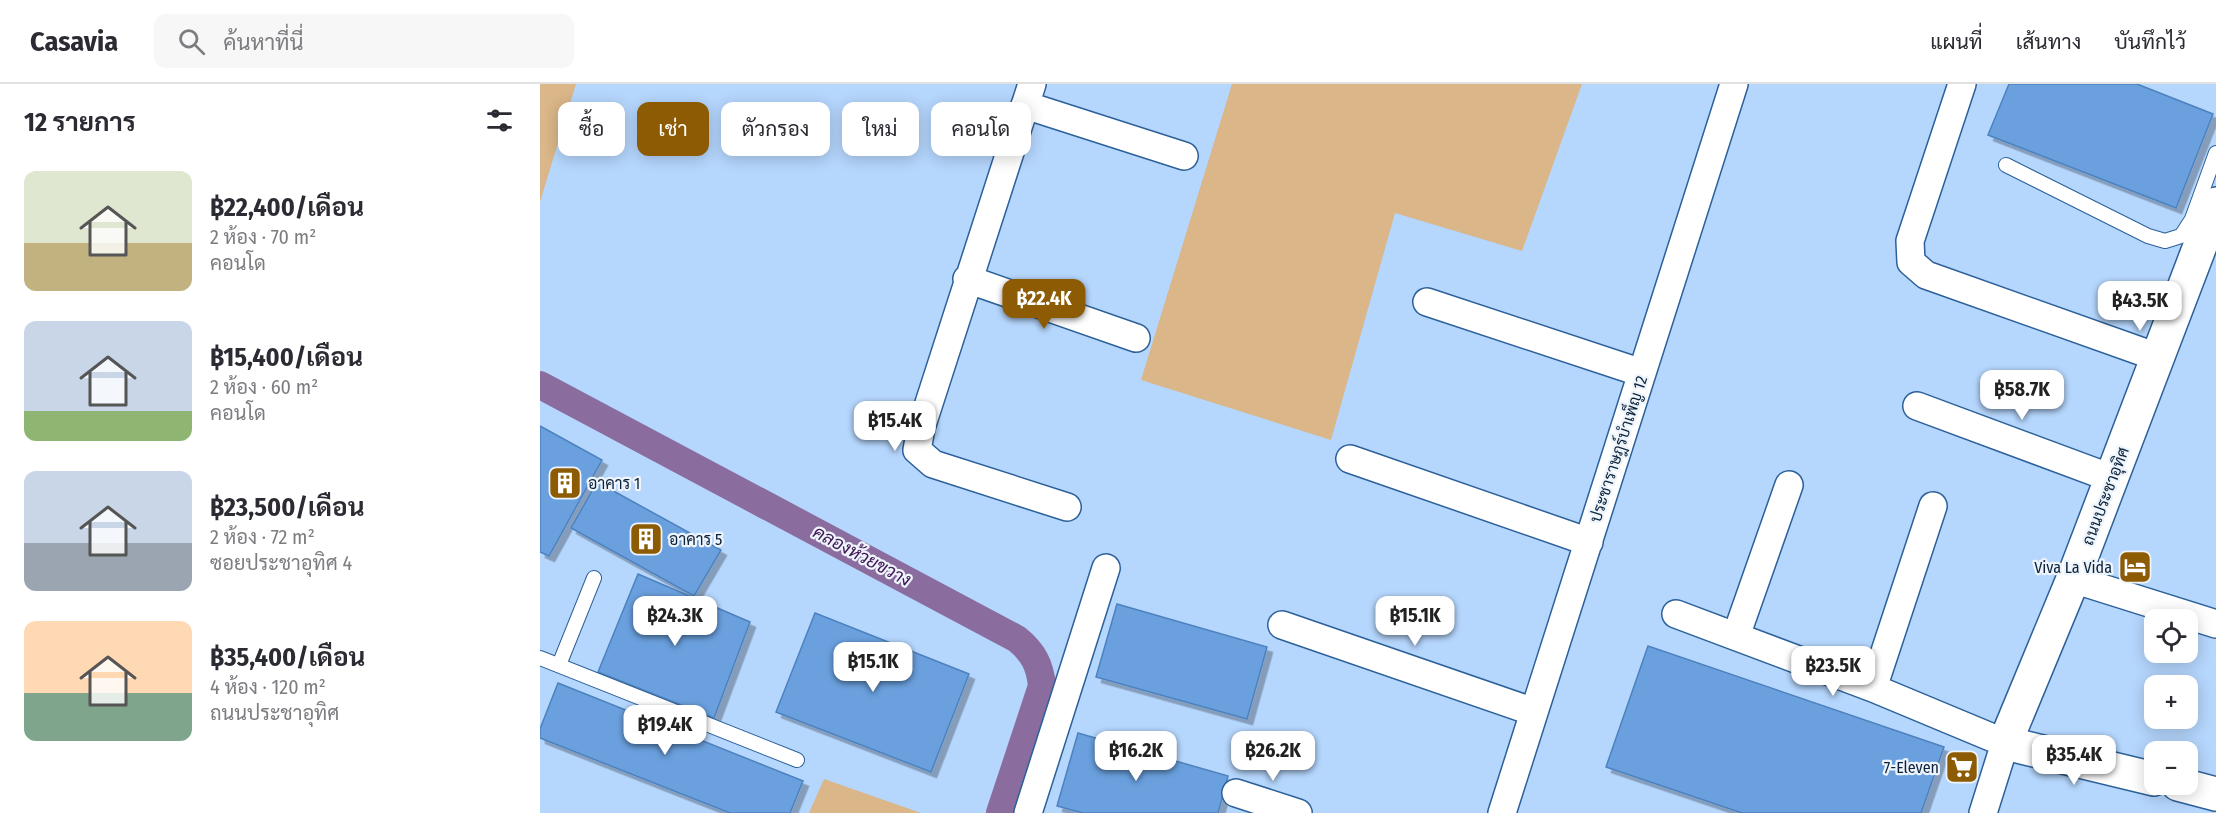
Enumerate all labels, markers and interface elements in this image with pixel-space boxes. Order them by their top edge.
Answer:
search box [154,14,574,68]
text: Casavia [30,25,118,58]
icon: search [175,25,208,58]
text: ค้นหาที่นี่ [223,29,304,56]
text: แผนที่ [1930,29,1983,55]
text: เส้นทาง [2016,29,2081,55]
text: บันทึกไว้ [2114,29,2186,55]
chip: ซื้อ [558,102,625,156]
chip: เช่า [637,102,709,156]
chip: ตัวกรอง [721,102,830,156]
chip: ใหม่ [842,102,919,156]
chip: คอนโด [931,102,1031,156]
icon: filters [483,104,516,137]
text: 12 รายการ [24,107,136,138]
text: ฿22,400/เดือน [210,192,364,223]
icon: home [72,195,144,267]
text: 2 ห้อง · 70 m² [210,225,316,249]
text: คอนโด [210,251,266,275]
pin: ฿22.4K [995,279,1093,330]
pin: ฿43.5K [2091,281,2189,332]
text: ฿22.4K [1016,286,1072,310]
text: ฿43.5K [2112,288,2168,312]
text: ฿15,400/เดือน [210,342,363,373]
icon: home [72,345,144,417]
pin: ฿58.7K [1973,370,2071,421]
street label: ประชาราษฎร์บำเพ็ญ 12 [1582,372,1652,525]
text: 2 ห้อง · 60 m² [210,375,318,399]
text: ฿58.7K [1994,377,2050,401]
text: คอนโด [210,401,266,425]
pin: ฿15.4K [846,401,944,452]
text: ฿15.4K [868,408,922,432]
street label: ถนนประชาอุทิศ [2078,444,2135,549]
building icon: อาคาร 1 [547,465,583,501]
place label: อาคาร 1 [588,474,640,493]
text: ฿23,500/เดือน [210,492,365,523]
icon: home [72,495,144,567]
water label: คลองห้วยขวาง [809,520,915,591]
building icon: อาคาร 5 [628,521,664,557]
text: 2 ห้อง · 72 m² [210,525,315,549]
place label: อาคาร 5 [669,530,722,549]
hotel icon: Viva La Vida [2117,549,2153,585]
text: ซอยประชาอุทิศ 4 [210,551,352,575]
place label: Viva La Vida [2034,558,2112,577]
pin: ฿24.3K [626,596,724,647]
pin: ฿15.1K [1366,596,1464,647]
text: ฿24.3K [647,603,703,627]
text: ฿15.1K [1389,603,1441,627]
map controls [2144,609,2198,795]
button: locate [2144,609,2198,663]
text: ฿35,400/เดือน [210,642,365,673]
pin: ฿15.1K [824,642,922,693]
icon: home [72,645,144,717]
pin: ฿23.5K [1784,646,1882,697]
text: ฿15.1K [847,649,899,673]
text: ฿23.5K [1805,653,1861,677]
text: 4 ห้อง · 120 m² [210,675,326,699]
button: + [2144,675,2198,729]
text: ถนนประชาอุทิศ [210,701,339,725]
pin: ฿19.4K [616,705,714,756]
text: ฿19.4K [638,712,692,736]
pin: ฿16.2K [1087,731,1185,782]
pin: ฿26.2K [1224,731,1322,782]
pin: ฿35.4K [2025,735,2123,786]
text: ฿16.2K [1109,738,1163,762]
text: ฿26.2K [1245,738,1301,762]
button: − [2144,741,2198,795]
text: ฿35.4K [2046,742,2102,766]
supermarket icon: 7-Eleven [1944,749,1980,785]
place label: 7-Eleven [1884,758,1939,777]

